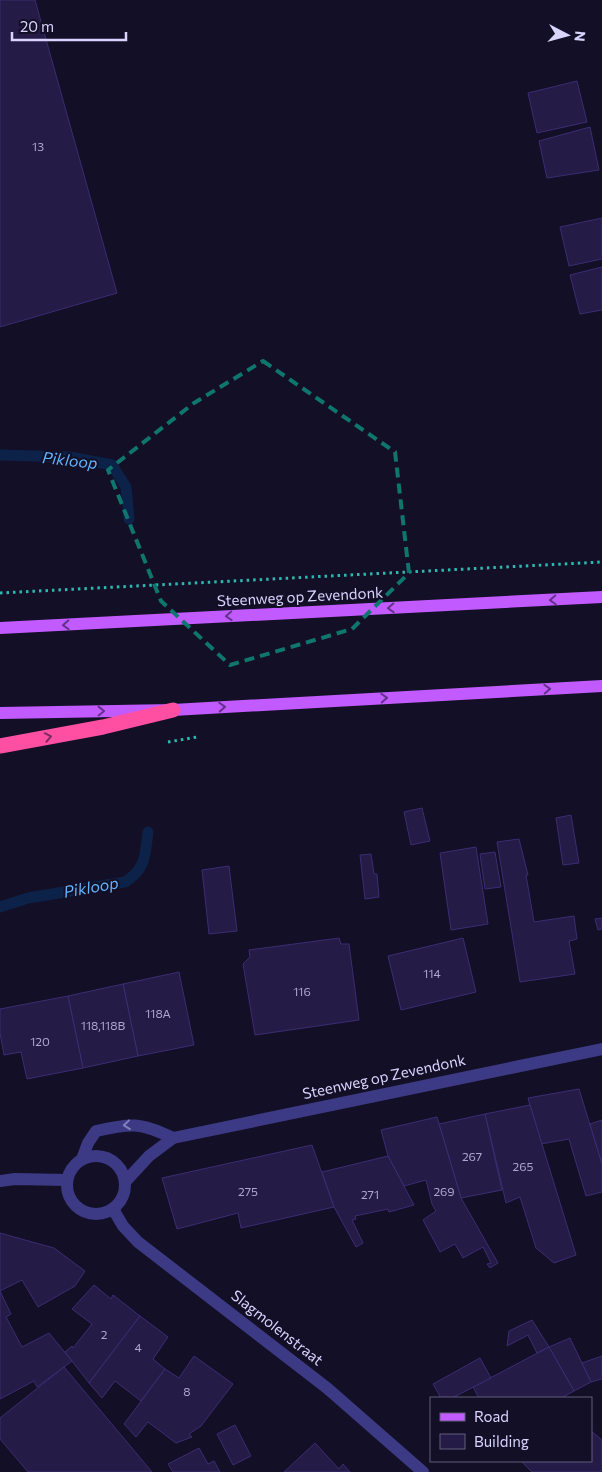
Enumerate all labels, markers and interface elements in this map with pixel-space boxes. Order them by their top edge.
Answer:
scale bar [12,10,126,42]
north arrow [542,10,592,60]
text: 20 m [20,17,54,35]
text: N [571,30,589,43]
house number: 13 [32,139,44,153]
water label: Pikloop [41,447,99,472]
street label: Steenweg op Zevendonk [216,583,383,609]
one-way arrow [549,594,557,605]
one-way arrow [387,603,395,614]
one-way arrow [224,611,232,622]
one-way arrow [62,619,70,630]
one-way arrow [543,684,551,694]
one-way arrow [381,692,389,703]
one-way arrow [218,701,226,712]
one-way arrow [98,706,105,716]
one-way arrow [44,733,52,743]
water label: Pikloop [62,872,120,901]
house number: 114 [423,966,441,980]
house number: 116 [293,984,311,998]
house number: 118A [145,1006,171,1020]
house number: 118,118B [81,1018,125,1032]
house number: 120 [30,1034,50,1048]
street label: Steenweg op Zevendonk [301,1050,467,1102]
one-way arrow [122,1120,130,1131]
house number: 267 [462,1149,482,1163]
house number: 265 [513,1159,533,1173]
house number: 275 [238,1184,258,1198]
house number: 269 [433,1184,455,1198]
house number: 271 [361,1187,379,1201]
street label: Slagmolenstraat [228,1286,327,1369]
house number: 2 [101,1327,108,1341]
house number: 4 [134,1340,142,1354]
house number: 8 [183,1384,191,1398]
legend [430,1397,592,1462]
text: Road [474,1407,509,1425]
text: Building [474,1432,529,1450]

